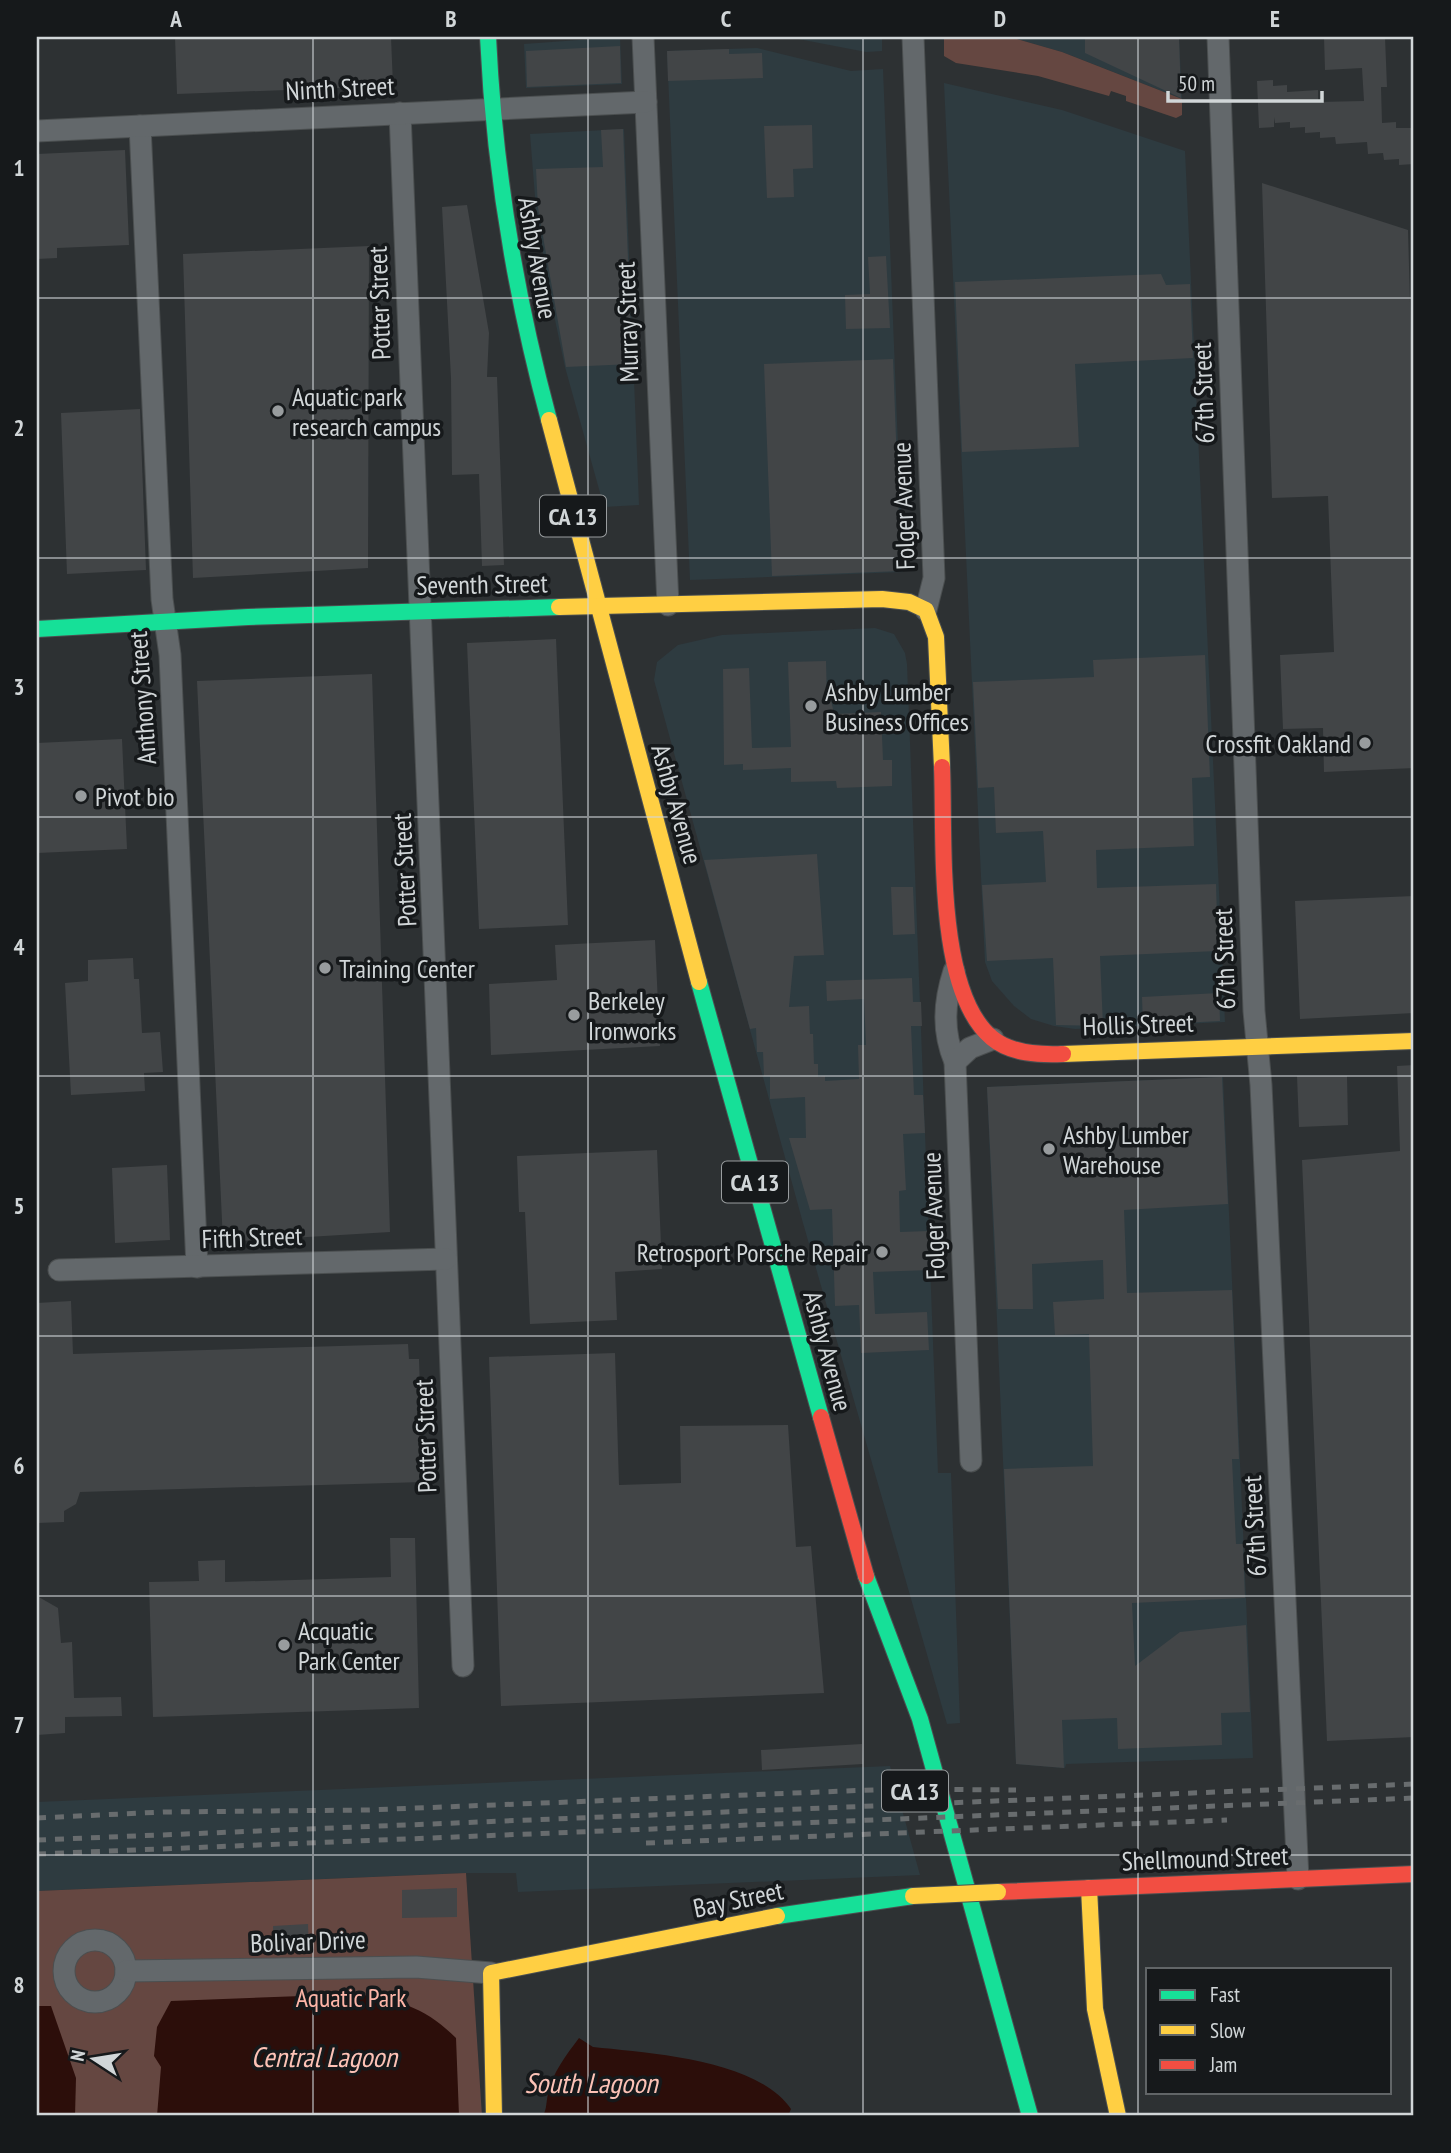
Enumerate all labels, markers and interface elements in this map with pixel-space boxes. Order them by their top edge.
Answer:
text: A [169,4,182,33]
text: B [445,4,457,33]
text: C [721,4,732,33]
text: D [994,4,1006,33]
text: E [1270,4,1280,33]
scale bar [1168,60,1322,104]
street label: Ninth Street [285,69,395,107]
text: 50 m [1178,70,1215,97]
text: 1 [14,153,25,182]
street label: Ashby Avenue [511,194,565,322]
street label: Potter Street [361,246,397,360]
street label: Murray Street [608,261,646,383]
street label: 67th Street [1185,342,1221,444]
place label: Aquatic park research campus [292,380,441,443]
marker: Aquatic park research campus [270,403,286,419]
text: 2 [14,413,25,442]
street label: Folger Avenue [884,442,922,570]
road number: CA 13 [540,495,606,536]
street label: Seventh Street [416,566,548,602]
street label: Anthony Street [121,630,163,766]
text: 3 [14,672,25,701]
place label: Ashby Lumber Business Offices [825,675,969,738]
marker: Ashby Lumber Business Offices [803,698,819,714]
place label: Crossfit Oakland [1206,727,1351,760]
marker: Crossfit Oakland [1357,735,1373,751]
street label: Ashby Avenue [644,740,710,868]
place label: Pivot bio [95,780,175,813]
marker: Pivot bio [73,788,89,804]
street label: Potter Street [385,812,423,928]
street label: 67th Street [1206,908,1242,1010]
text: 4 [14,932,25,961]
place label: Training Center [339,952,475,985]
marker: Training Center [317,960,333,976]
place label: Berkeley Ironworks [588,984,676,1047]
street label: Hollis Street [1082,1006,1194,1042]
marker: Berkeley Ironworks [566,1007,582,1023]
place label: Ashby Lumber Warehouse [1063,1118,1189,1181]
marker: Ashby Lumber Warehouse [1041,1141,1057,1157]
street label: Folger Avenue [914,1152,952,1280]
road number: CA 13 [722,1162,788,1202]
text: 5 [14,1191,25,1220]
street label: Fifth Street [201,1219,303,1255]
place label: Retrosport Porsche Repair [637,1236,868,1269]
marker: Retrosport Porsche Repair [874,1244,890,1260]
street label: Ashby Avenue [796,1287,860,1415]
street label: Potter Street [407,1379,443,1493]
text: 6 [14,1451,25,1480]
street label: 67th Street [1235,1475,1273,1577]
place label: Acquatic Park Center [298,1614,400,1677]
marker: Acquatic Park Center [276,1637,292,1653]
text: 7 [14,1710,25,1739]
road number: CA 13 [882,1770,948,1812]
street label: Shellmound Street [1121,1839,1289,1877]
street label: Bay Street [690,1873,786,1925]
street label: Bolivar Drive [250,1922,366,1960]
legend [1146,1968,1392,2094]
text: 8 [14,1970,25,1999]
park label: Aquatic Park [296,1981,406,2014]
text: Fast [1210,1981,1240,2008]
text: Slow [1210,2017,1246,2044]
north arrow [60,2024,130,2094]
water label: Central Lagoon [251,2038,399,2075]
text: N [65,2048,90,2063]
text: Jam [1209,2051,1237,2078]
water label: South Lagoon [524,2064,659,2101]

